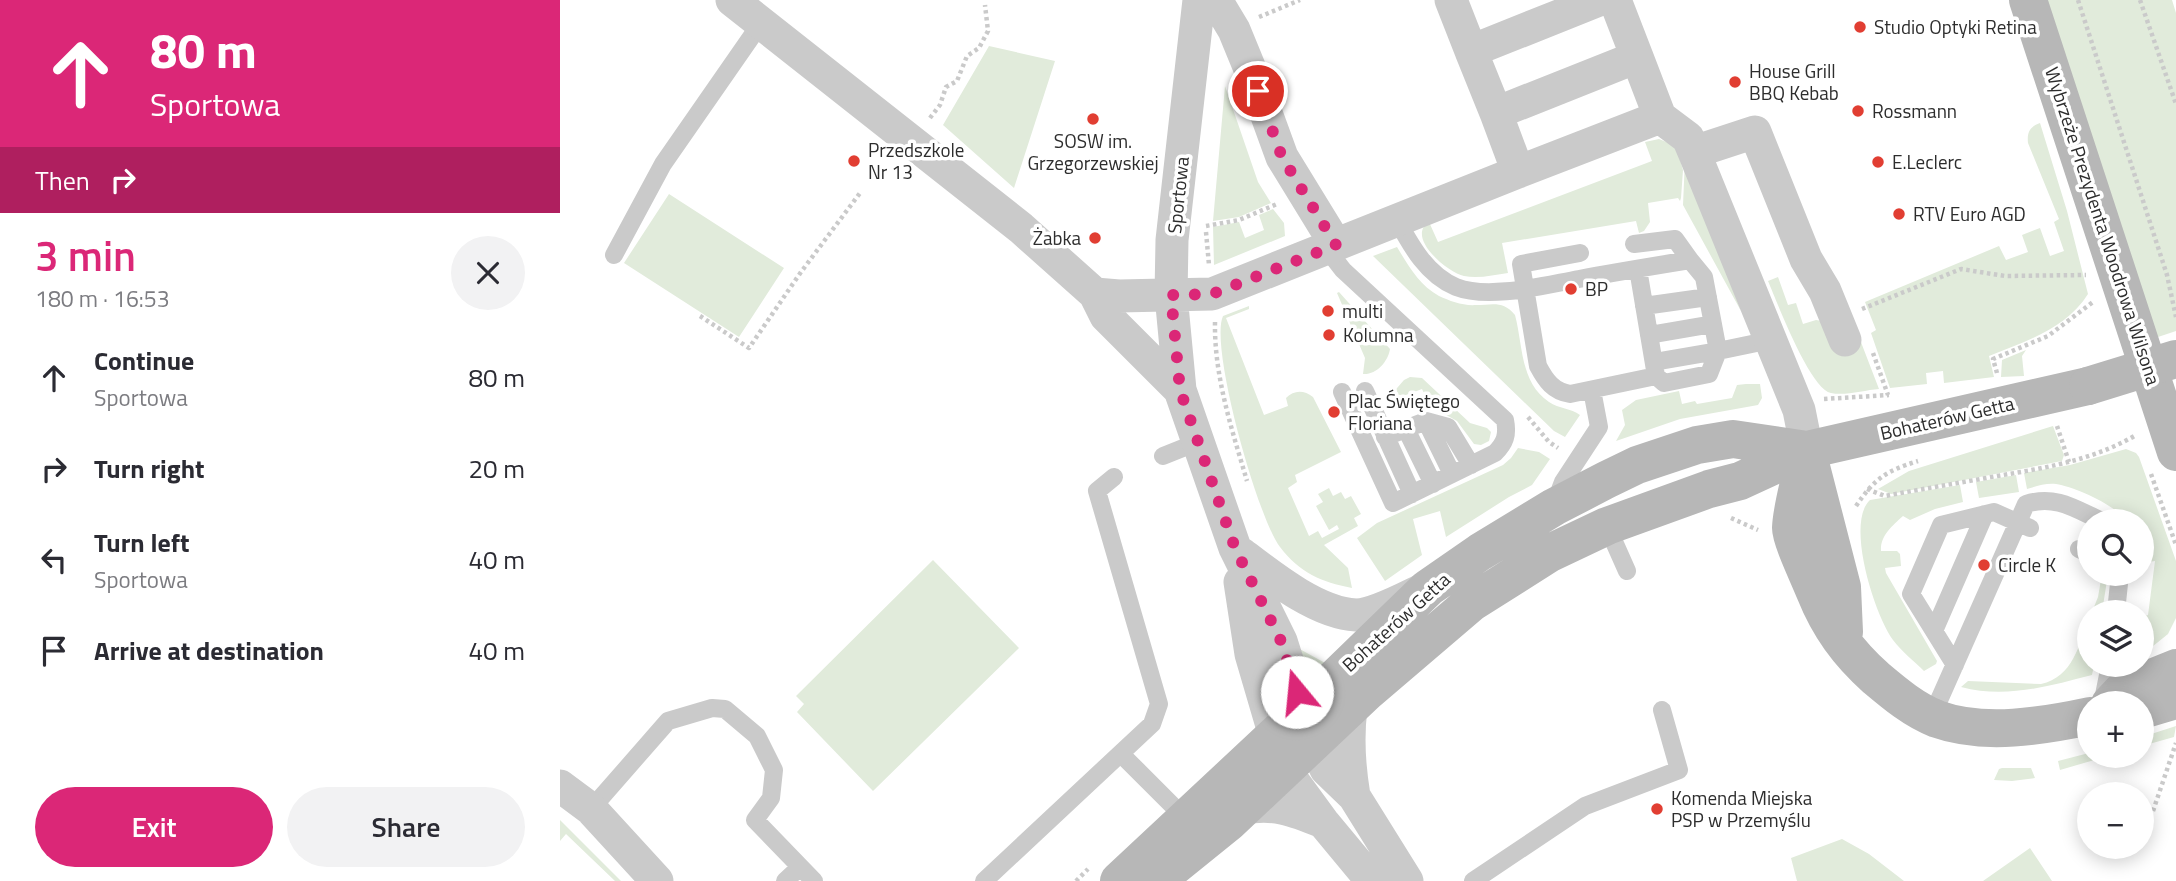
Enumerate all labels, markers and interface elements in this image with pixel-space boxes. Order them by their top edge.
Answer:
text: 80 m [150,12,257,87]
place label: Studio Optyki Retina [1874,12,2037,41]
marker: Studio Optyki Retina [1852,19,1868,35]
icon: ahead [35,28,126,119]
place label: House Grill BBQ Kebab [1749,56,1839,107]
pin [1228,61,1288,121]
street label: Wybrzeże Prezydenta Woodrowa Wilsona [2038,63,2169,389]
icon: arrive [1239,72,1277,110]
marker: House Grill BBQ Kebab [1727,74,1743,90]
text: Sportowa [150,80,280,128]
place label: Rossmann [1872,96,1957,125]
marker: Rossmann [1850,103,1866,119]
marker: SOSW im. Grzegorzewskiej [1085,111,1101,127]
place label: SOSW im. Grzegorzewskiej [1027,126,1159,177]
place label: Przedszkole Nr 13 [868,135,964,186]
place label: E.Leclerc [1892,147,1962,176]
marker: Przedszkole Nr 13 [846,153,862,169]
street label: Sportowa [1159,154,1196,235]
marker: E.Leclerc [1870,154,1886,170]
text: Then [35,161,90,200]
icon: right [104,161,142,199]
place label: RTV Euro AGD [1913,199,2026,228]
marker: RTV Euro AGD [1891,206,1907,222]
text: 3 min [35,223,136,287]
place label: Żabka [1033,223,1081,252]
marker: Żabka [1087,230,1103,246]
button: close [451,236,525,310]
place label: BP [1585,274,1608,303]
text: 180 m · 16:53 [35,281,170,316]
marker: BP [1563,281,1579,297]
place label: multi [1342,296,1383,325]
marker: multi [1320,303,1336,319]
place label: Kolumna [1343,320,1414,349]
marker: Kolumna [1321,327,1337,343]
text: Continue [94,341,194,380]
text: 80 m [468,358,525,397]
icon: ahead [35,359,73,397]
text: Sportowa [94,380,188,415]
place label: Plac Świętego Floriana [1348,386,1460,437]
street label: Bohaterów Getta [1877,388,2017,447]
marker: Plac Świętego Floriana [1326,404,1342,420]
text: Turn right [94,449,205,488]
text: 20 m [468,449,525,488]
icon: right [35,450,73,488]
map controls [2077,509,2154,859]
button: search [2077,509,2154,586]
text: Turn left [94,523,189,562]
text: 40 m [468,540,525,579]
icon: left [35,541,73,579]
place label: Circle K [1998,550,2056,579]
marker: Circle K [1976,557,1992,573]
text: Sportowa [94,562,188,597]
street label: Bohaterów Getta [1335,565,1457,678]
button: layers [2077,600,2154,677]
text: Arrive at destination [94,631,324,670]
text: 40 m [468,631,525,670]
icon: arrive [35,632,73,670]
position arrow [1260,655,1334,729]
button: + [2077,691,2154,768]
button: − [2077,782,2154,859]
place label: Komenda Miejska PSP w Przemyślu [1671,783,1813,834]
button: Exit [35,787,273,867]
button: Share [287,787,525,867]
marker: Komenda Miejska PSP w Przemyślu [1649,801,1665,817]

